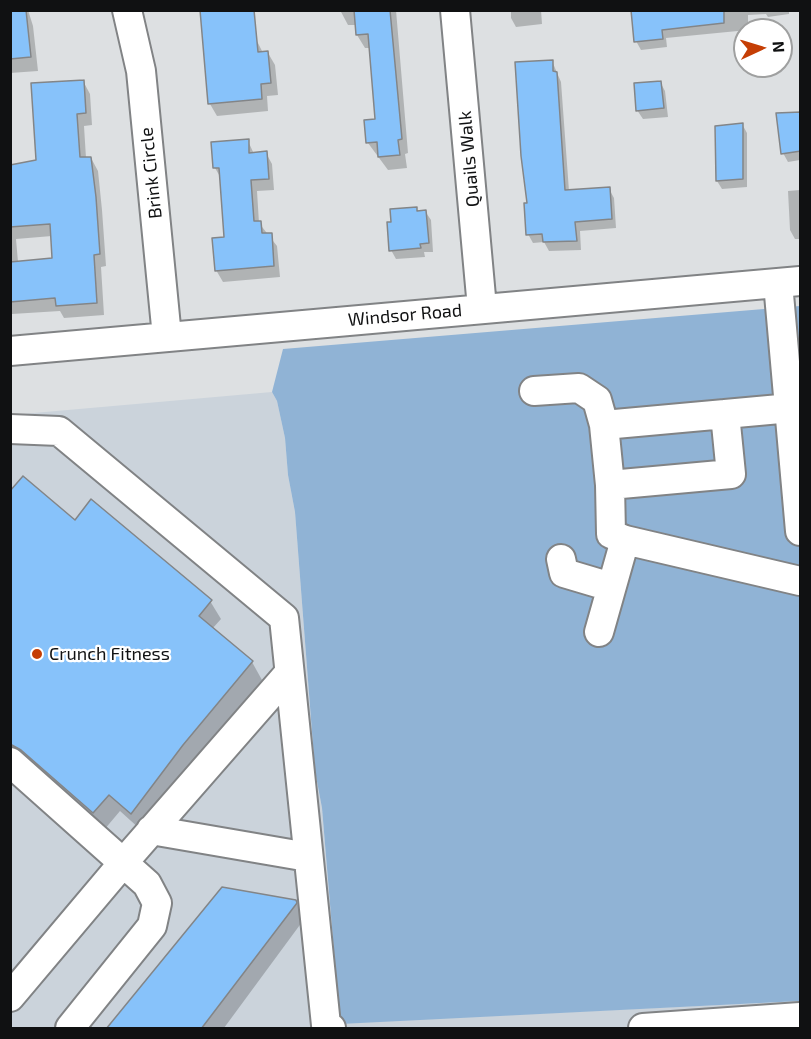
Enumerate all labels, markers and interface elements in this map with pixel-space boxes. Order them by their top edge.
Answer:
north arrow [733,18,793,78]
text: N [770,40,789,53]
street label: Quails Walk [454,110,484,208]
street label: Brink Circle [135,126,167,220]
street label: Windsor Road [347,299,463,331]
place label: Crunch Fitness [49,643,170,665]
marker: Crunch Fitness [30,647,44,661]

